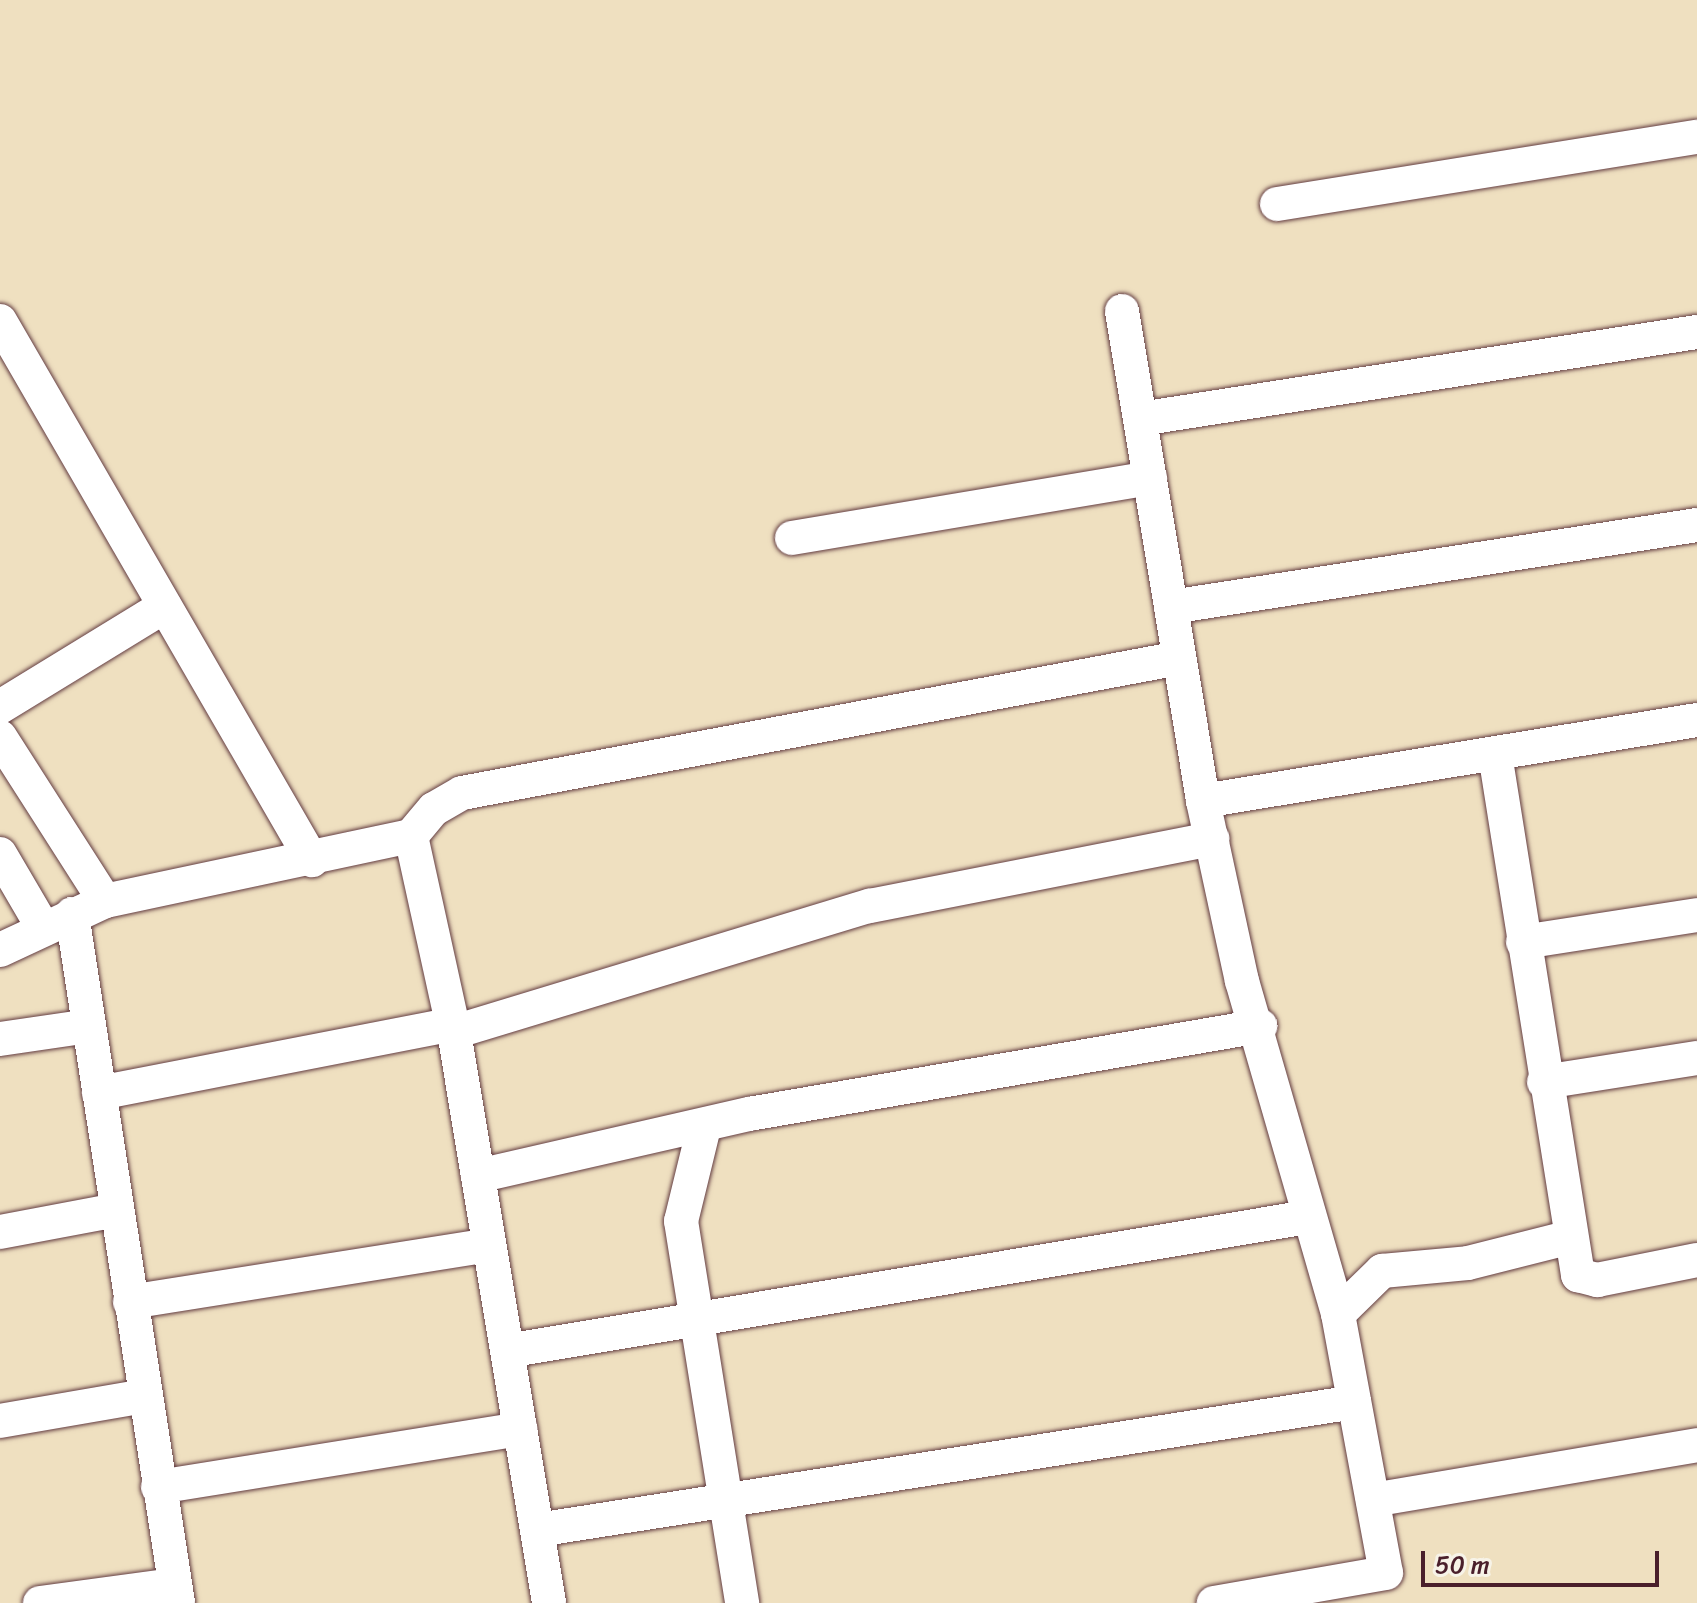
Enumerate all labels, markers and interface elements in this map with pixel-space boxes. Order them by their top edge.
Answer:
scale bar [1425,1535,1663,1585]
text: 50 m [1435,1544,1490,1586]

